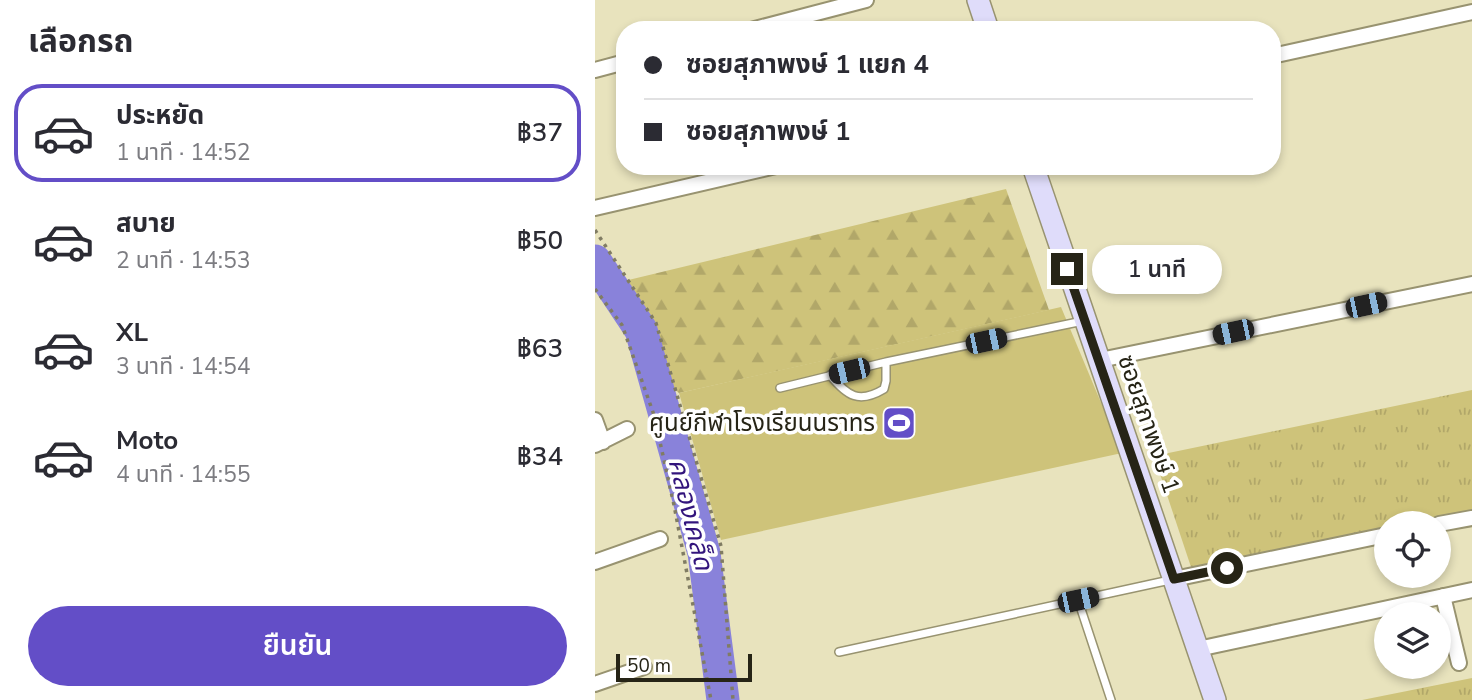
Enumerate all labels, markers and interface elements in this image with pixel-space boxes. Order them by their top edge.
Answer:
text: เลือกรถ [28,20,133,63]
text: ซอยสุภาพงษ์ 1 แยก 4 [686,47,929,82]
text: ประหยัด [116,98,204,133]
icon: car [32,102,95,165]
text: ซอยสุภาพงษ์ 1 [686,114,851,149]
text: ฿37 [517,115,563,150]
text: 1 นาที · 14:52 [116,137,251,168]
text: สบาย [116,206,176,241]
icon: car [32,210,95,273]
text: ฿50 [517,223,563,258]
callout: 1 นาที [1091,244,1221,294]
text: 2 นาที · 14:53 [116,245,251,276]
route end [1051,253,1083,285]
text: 1 นาที [1128,254,1186,285]
car [1344,290,1389,320]
text: XL [116,315,148,350]
car [1211,317,1256,347]
icon: car [32,318,95,381]
car [964,326,1009,356]
text: ฿63 [517,331,563,366]
street label: ซอยสุภาพงษ์ 1 [1110,350,1188,498]
text: 3 นาที · 14:54 [116,351,251,382]
car [827,356,872,386]
sports icon: ศูนย์กีฬาโรงเรียนนราทร [880,404,918,442]
place label: ศูนย์กีฬาโรงเรียนนราทร [649,407,875,439]
text: Moto [116,423,178,458]
icon: car [32,426,95,489]
text: ฿34 [517,439,563,474]
water label: คลองเคล็ด [660,455,722,575]
text: 4 นาที · 14:55 [116,459,251,490]
map controls [1374,511,1451,679]
button: locate [1374,511,1451,588]
route start [1211,552,1243,584]
car [1056,585,1101,615]
button: layers [1374,602,1451,679]
button: ยืนยัน [28,606,567,686]
scale bar [616,651,753,683]
text: 50 m [627,653,671,679]

